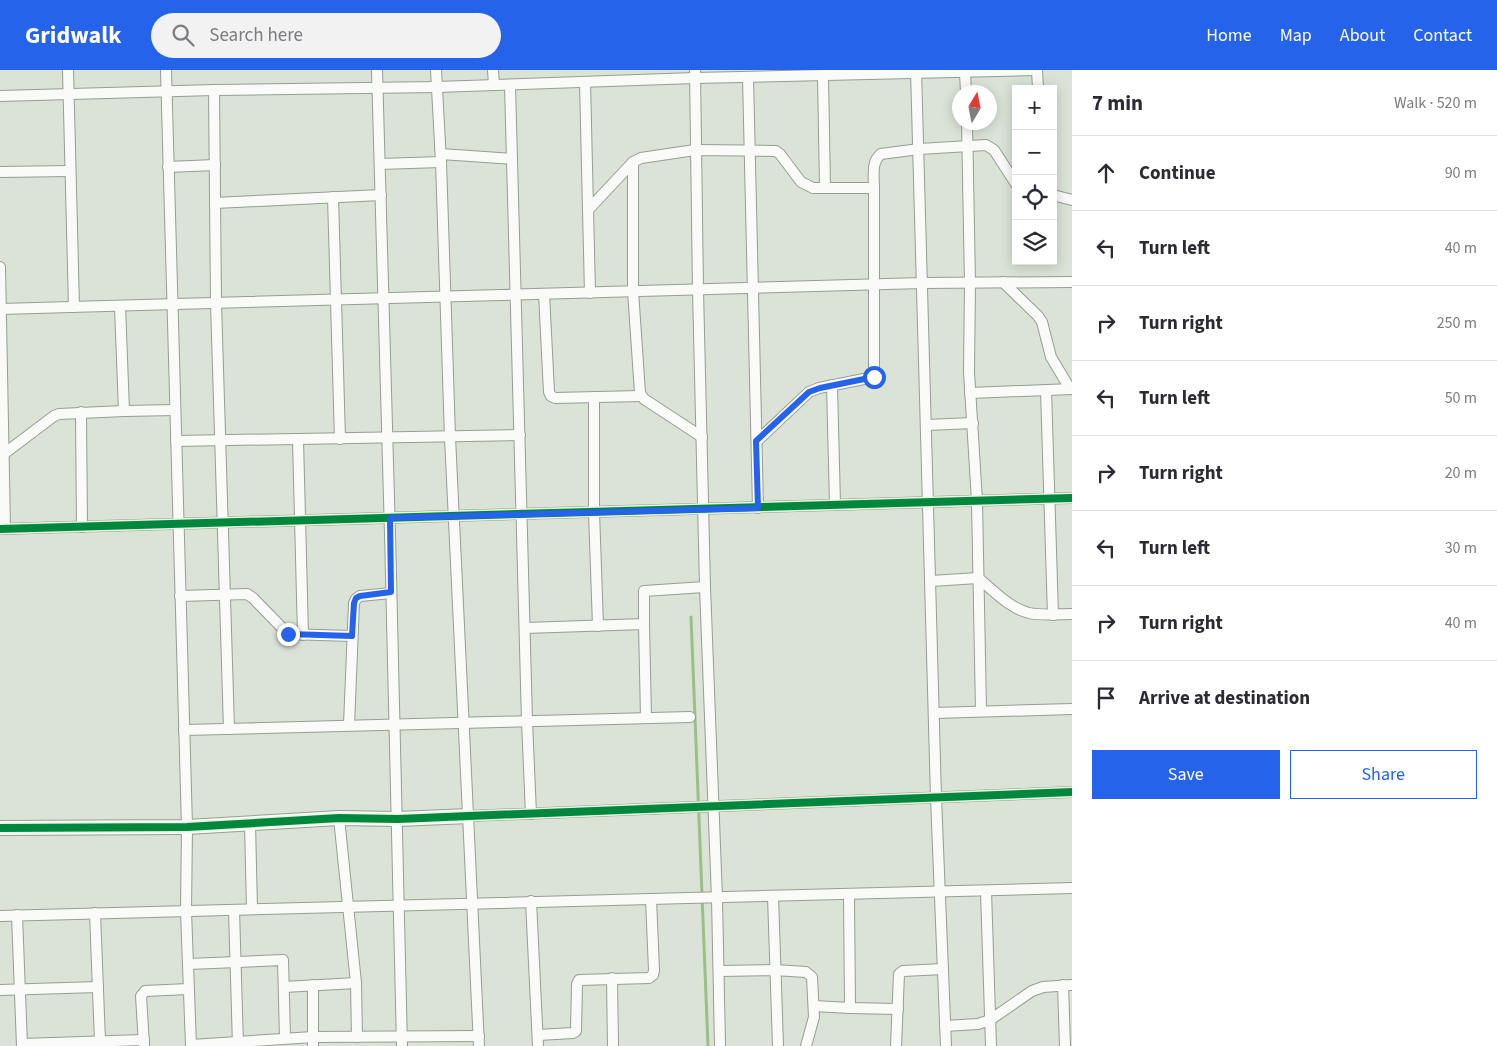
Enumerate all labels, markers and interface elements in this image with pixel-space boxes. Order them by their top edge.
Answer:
search box [151,13,501,58]
text: Gridwalk [25,18,121,53]
icon: search [169,21,197,49]
text: Search here [209,22,303,49]
text: Home [1206,23,1252,48]
text: Map [1280,23,1312,48]
text: About [1340,23,1385,48]
text: Contact [1413,23,1472,48]
north arrow [952,85,997,130]
map controls [1012,85,1057,265]
button: + [1012,85,1057,130]
text: 7 min [1092,88,1143,118]
text: Walk · 520 m [1394,92,1477,114]
button: − [1012,130,1057,175]
icon: ahead [1092,159,1120,187]
text: Continue [1139,160,1216,187]
text: 90 m [1445,162,1477,184]
button: locate [1012,175,1057,220]
button: layers [1012,220,1057,265]
icon: left [1092,234,1120,262]
text: Turn left [1139,235,1210,262]
text: 40 m [1445,237,1477,259]
icon: right [1092,309,1120,337]
text: Turn right [1139,310,1223,337]
text: 250 m [1437,312,1477,334]
route start [863,366,886,389]
icon: left [1092,384,1120,412]
text: Turn left [1139,385,1210,412]
text: 50 m [1445,387,1477,409]
icon: right [1092,459,1120,487]
text: Turn right [1139,460,1223,487]
text: 20 m [1445,462,1477,484]
icon: left [1092,534,1120,562]
text: Turn left [1139,535,1210,562]
text: 30 m [1445,537,1477,559]
icon: right [1092,609,1120,637]
text: Turn right [1139,610,1223,637]
text: 40 m [1445,612,1477,634]
route end [277,623,300,646]
icon: arrive [1092,684,1120,712]
text: Arrive at destination [1139,685,1310,712]
button: Save [1092,750,1280,799]
button: Share [1290,750,1477,799]

